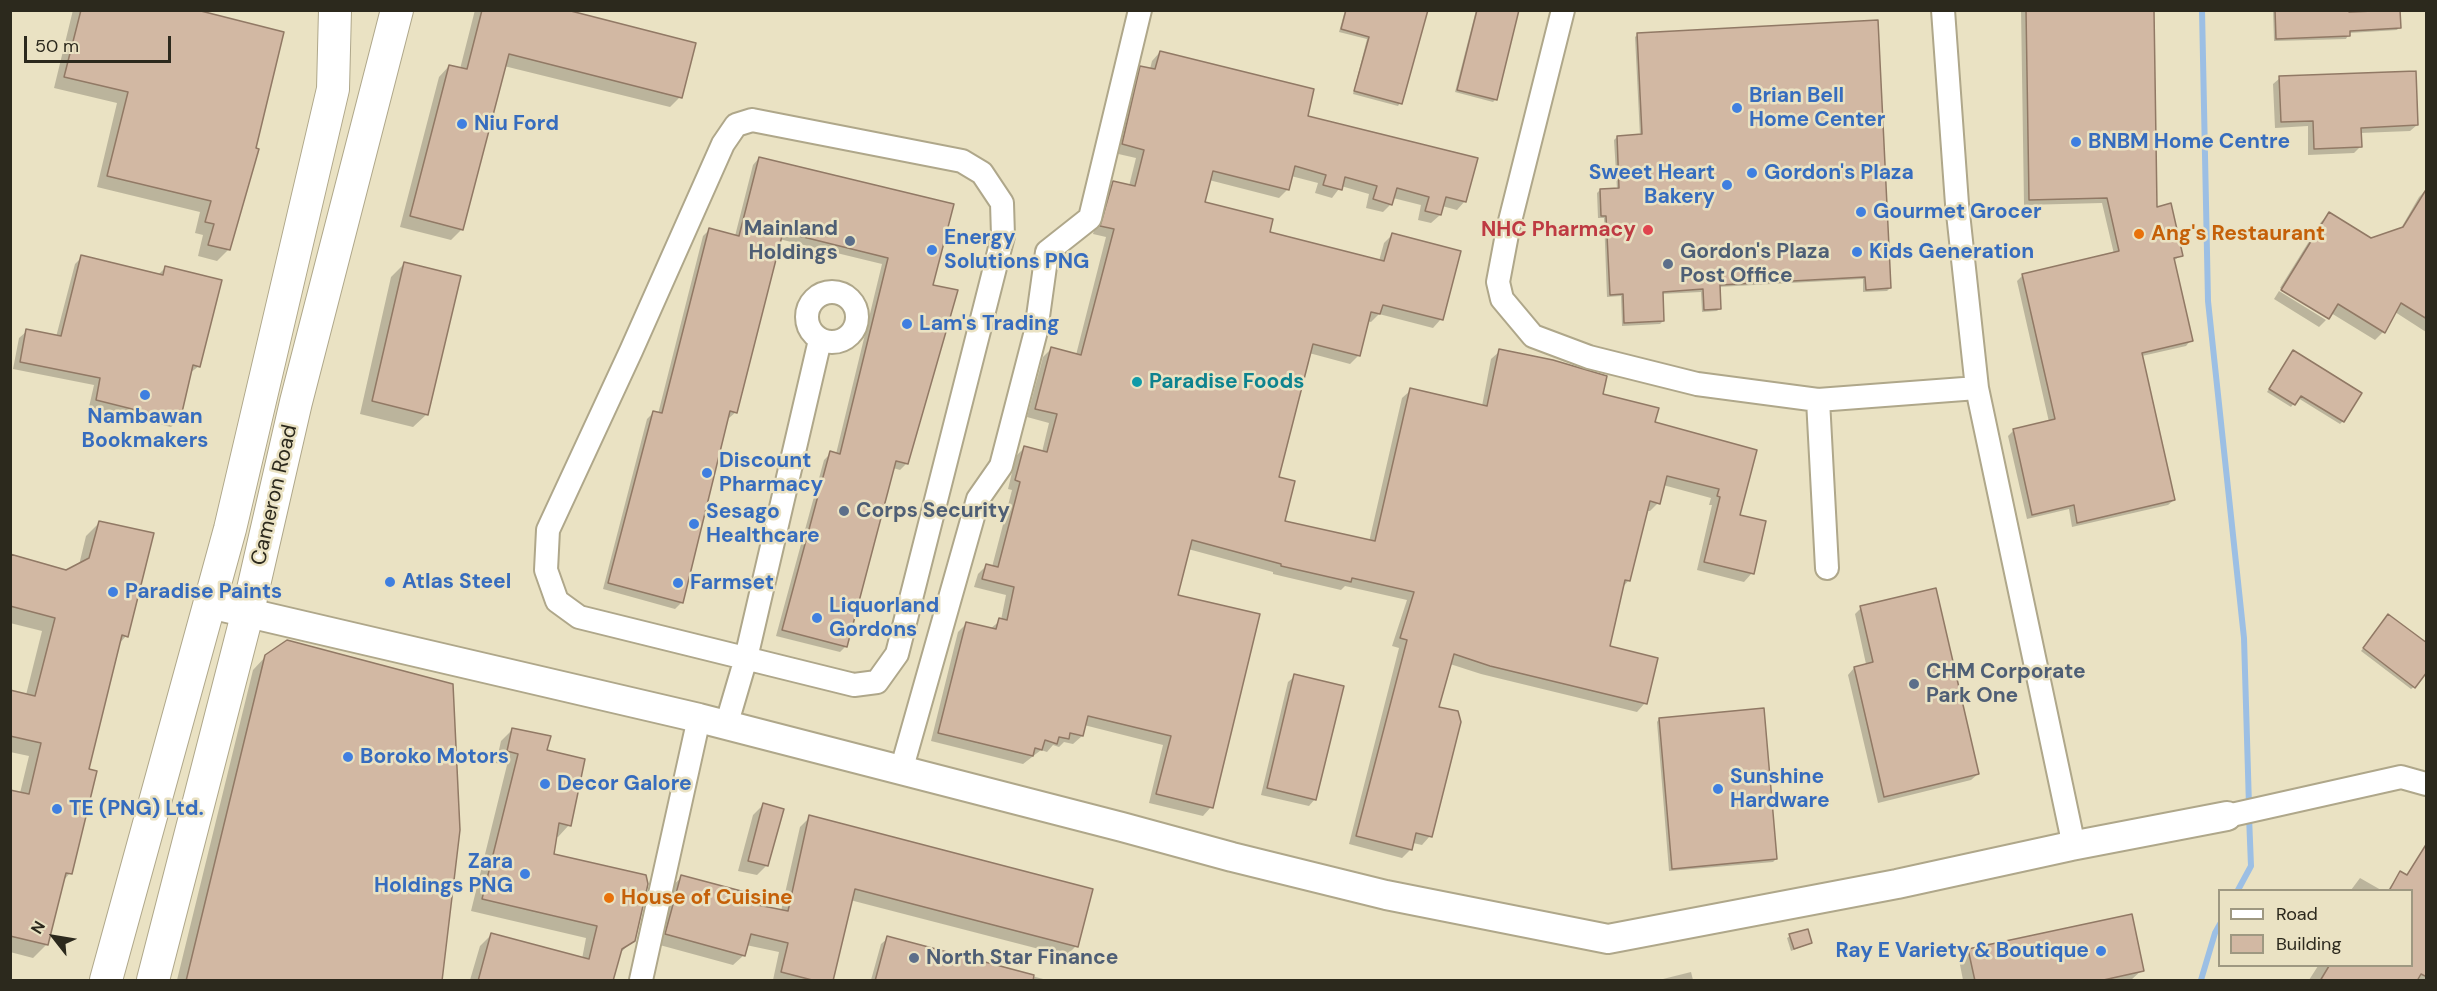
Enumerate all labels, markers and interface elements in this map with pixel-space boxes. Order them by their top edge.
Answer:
scale bar [27,24,174,62]
text: 50 m [35,34,79,58]
place label: Brian Bell Home Center [1749,83,1885,133]
marker: Brian Bell Home Center [1730,101,1744,115]
place label: Niu Ford [474,111,559,137]
marker: Niu Ford [455,117,469,131]
place label: BNBM Home Centre [2088,129,2290,155]
marker: BNBM Home Centre [2069,135,2083,149]
place label: Sweet Heart Bakery [1589,160,1715,210]
place label: Gordon's Plaza [1764,160,1914,186]
marker: Gordon's Plaza [1745,166,1759,180]
marker: Sweet Heart Bakery [1720,178,1734,192]
place label: Gourmet Grocer [1873,199,2042,225]
marker: Gourmet Grocer [1854,205,1868,219]
place label: Mainland Holdings [744,216,838,266]
place label: NHC Pharmacy [1481,217,1636,243]
place label: Ang's Restaurant [2151,221,2325,247]
marker: NHC Pharmacy [1641,223,1655,237]
place label: Energy Solutions PNG [944,225,1089,275]
marker: Ang's Restaurant [2132,227,2146,241]
marker: Mainland Holdings [843,234,857,248]
place label: Gordon's Plaza Post Office [1680,239,1830,289]
place label: Kids Generation [1869,239,2034,265]
marker: Energy Solutions PNG [925,243,939,257]
marker: Kids Generation [1850,245,1864,259]
marker: Gordon's Plaza Post Office [1661,257,1675,271]
place label: Lam's Trading [919,311,1059,337]
marker: Lam's Trading [900,317,914,331]
place label: Paradise Foods [1149,369,1304,395]
marker: Paradise Foods [1130,375,1144,389]
marker: Nambawan Bookmakers [138,388,152,402]
place label: Nambawan Bookmakers [82,404,208,454]
street label: Cameron Road [247,422,303,568]
place label: Discount Pharmacy [719,448,823,498]
marker: Discount Pharmacy [700,466,714,480]
place label: Corps Security [856,498,1010,524]
place label: Sesago Healthcare [706,499,820,549]
marker: Corps Security [837,504,851,518]
marker: Sesago Healthcare [687,517,701,531]
place label: Atlas Steel [402,569,511,595]
place label: Farmset [690,570,774,596]
marker: Atlas Steel [383,575,397,589]
marker: Farmset [671,576,685,590]
place label: Paradise Paints [125,579,282,605]
marker: Paradise Paints [106,585,120,599]
place label: Liquorland Gordons [829,593,939,643]
marker: Liquorland Gordons [810,611,824,625]
place label: CHM Corporate Park One [1926,659,2086,709]
marker: CHM Corporate Park One [1907,677,1921,691]
place label: Boroko Motors [360,744,509,770]
marker: Boroko Motors [341,750,355,764]
place label: Sunshine Hardware [1730,764,1830,814]
place label: Decor Galore [557,771,692,797]
marker: Decor Galore [538,777,552,791]
marker: Sunshine Hardware [1711,782,1725,796]
place label: TE (PNG) Ltd. [69,796,204,822]
marker: TE (PNG) Ltd. [50,802,64,816]
place label: Zara Holdings PNG [374,849,513,899]
marker: Zara Holdings PNG [518,867,532,881]
place label: House of Cuisine [621,885,793,911]
legend [2218,889,2413,967]
marker: House of Cuisine [602,891,616,905]
text: Road [2276,902,2318,926]
north arrow [24,907,84,967]
text: N [26,917,50,938]
text: Building [2276,932,2341,956]
place label: Ray E Variety & Boutique [1835,938,2089,964]
marker: Ray E Variety & Boutique [2094,944,2108,958]
place label: North Star Finance [926,945,1118,971]
marker: North Star Finance [907,951,921,965]

